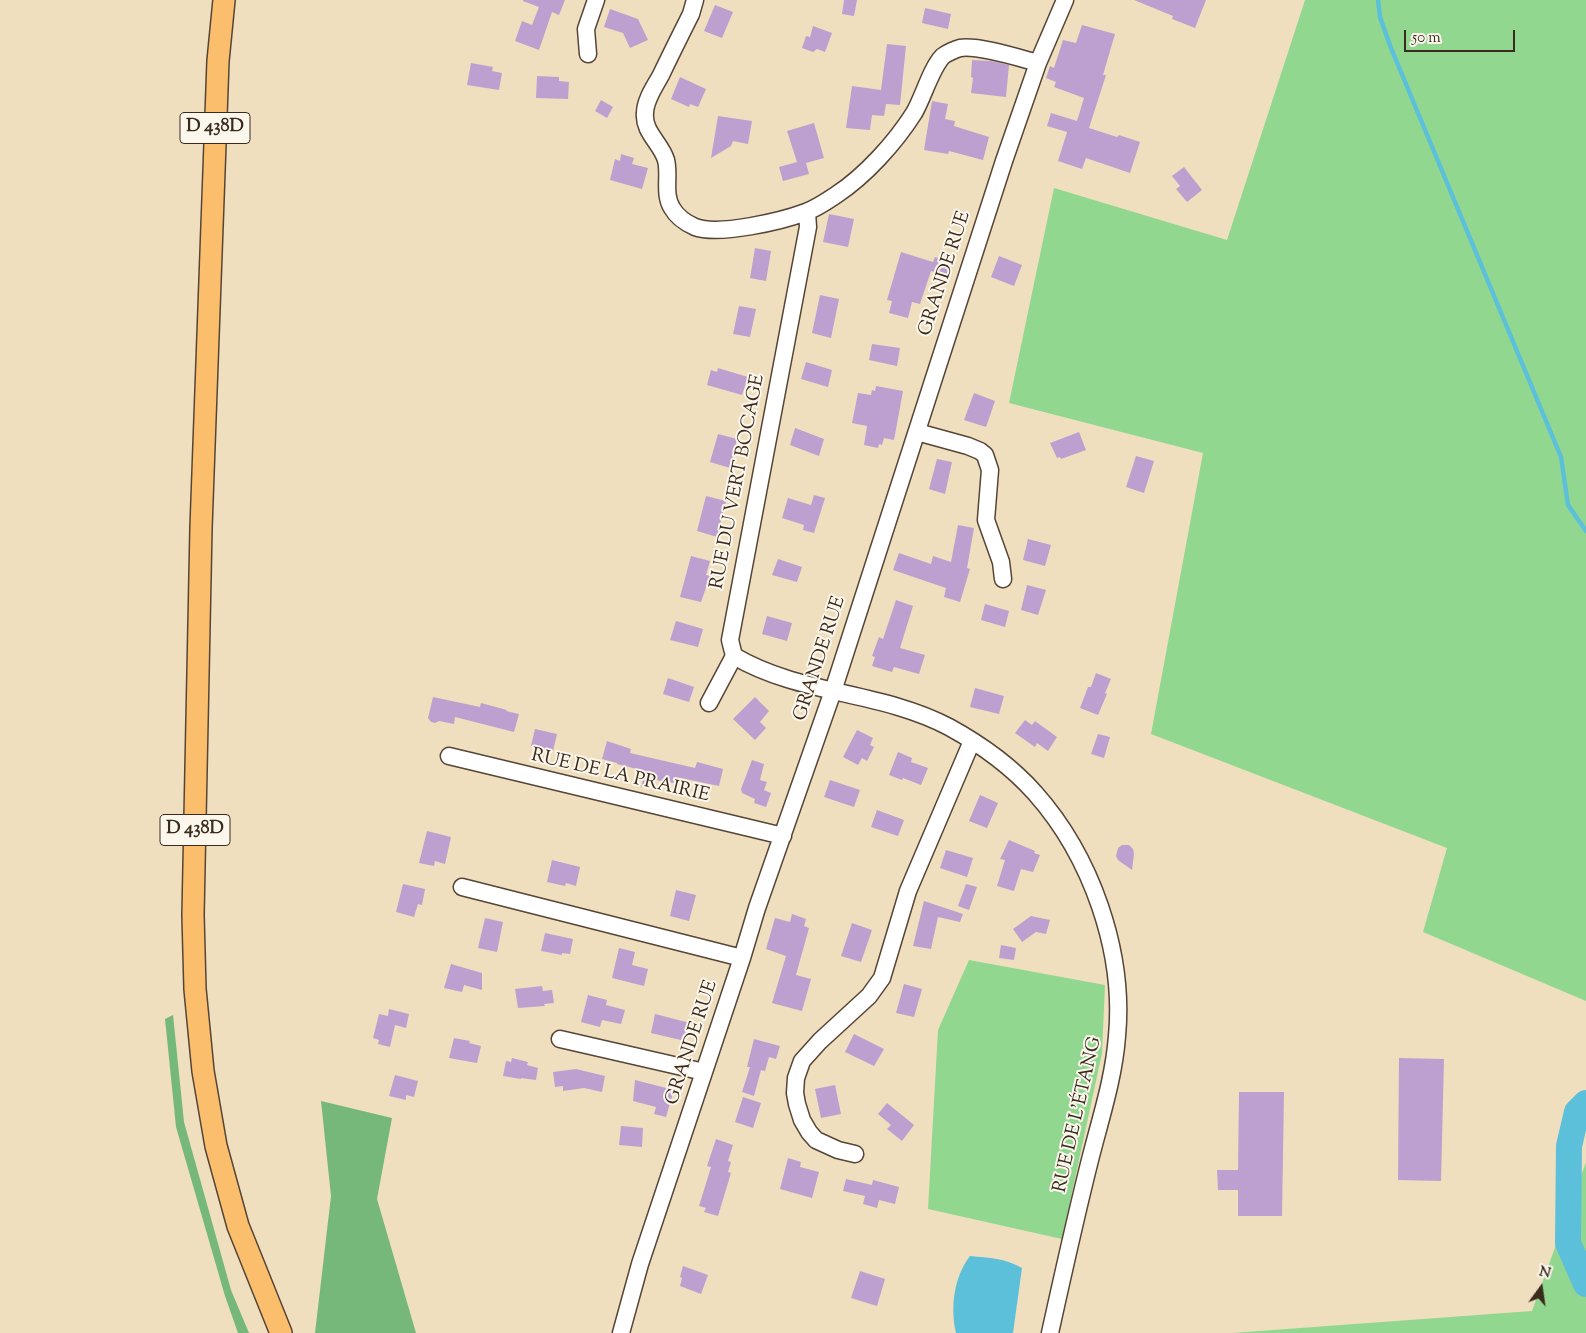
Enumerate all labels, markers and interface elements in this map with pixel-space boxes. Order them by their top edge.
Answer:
scale bar [1406,20,1517,52]
text: 50 m [1412,28,1441,49]
road number: D 438D [180,112,250,144]
street label: GRANDE RUE [915,209,977,339]
street label: RUE DU VERT BOCAGE [707,373,771,591]
street label: GRANDE RUE [790,594,852,724]
street label: RUE DE LA PRAIRIE [529,745,711,809]
road number: D 438D [160,814,230,846]
street label: GRANDE RUE [662,978,724,1108]
street label: RUE DE L'ÉTANG [1050,1035,1108,1195]
text: N [1537,1262,1552,1285]
north arrow [1516,1263,1566,1313]

